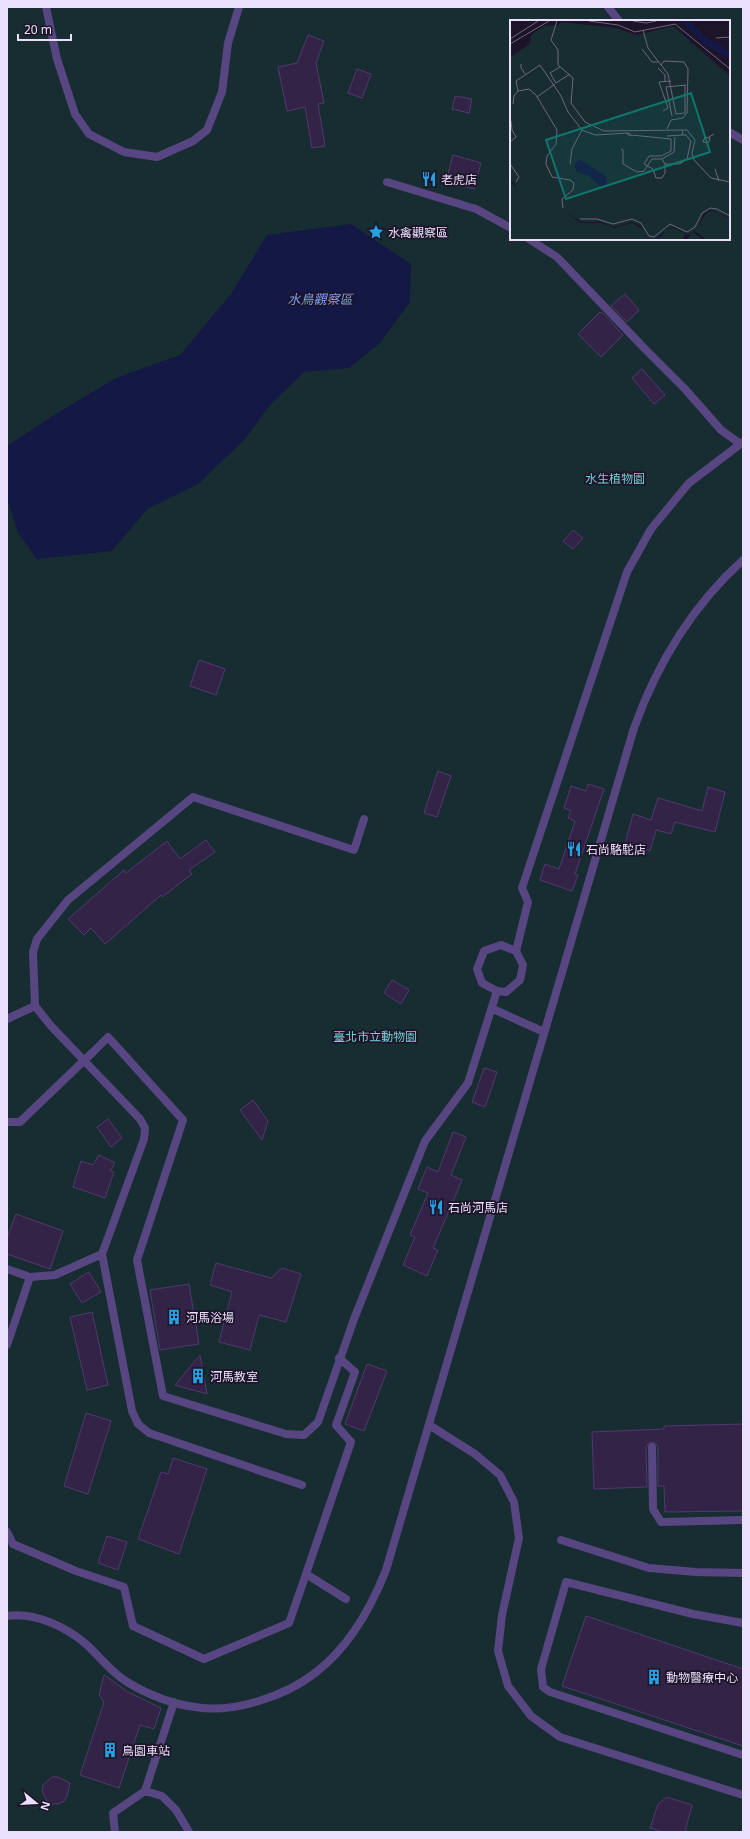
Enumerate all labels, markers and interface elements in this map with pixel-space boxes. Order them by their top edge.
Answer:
scale bar [18,16,71,42]
inset map [510,20,730,240]
text: 20 m [24,21,52,38]
restaurant icon: 老虎店 [420,170,438,188]
place label: 老虎店 [441,171,477,188]
place icon: 水禽觀察區 [367,223,385,241]
place label: 水禽觀察區 [388,224,448,241]
water label: 水鳥觀察區 [287,290,354,308]
park label: 水生植物園 [585,470,645,487]
restaurant icon: 石尚駱駝店 [565,840,583,858]
place label: 石尚駱駝店 [586,841,646,858]
park label: 臺北市立動物園 [333,1028,417,1045]
restaurant icon: 石尚河馬店 [427,1198,445,1216]
place label: 石尚河馬店 [448,1199,508,1216]
building icon: 河馬浴場 [165,1308,183,1326]
place label: 河馬浴場 [186,1309,234,1326]
building icon: 河馬教室 [189,1367,207,1385]
place label: 河馬教室 [210,1368,258,1385]
building icon: 動物醫療中心 [645,1668,663,1686]
place label: 動物醫療中心 [666,1669,738,1686]
building icon: 鳥園車站 [101,1741,119,1759]
place label: 鳥園車站 [122,1742,170,1759]
north arrow [16,1783,56,1823]
text: N [37,1800,55,1813]

